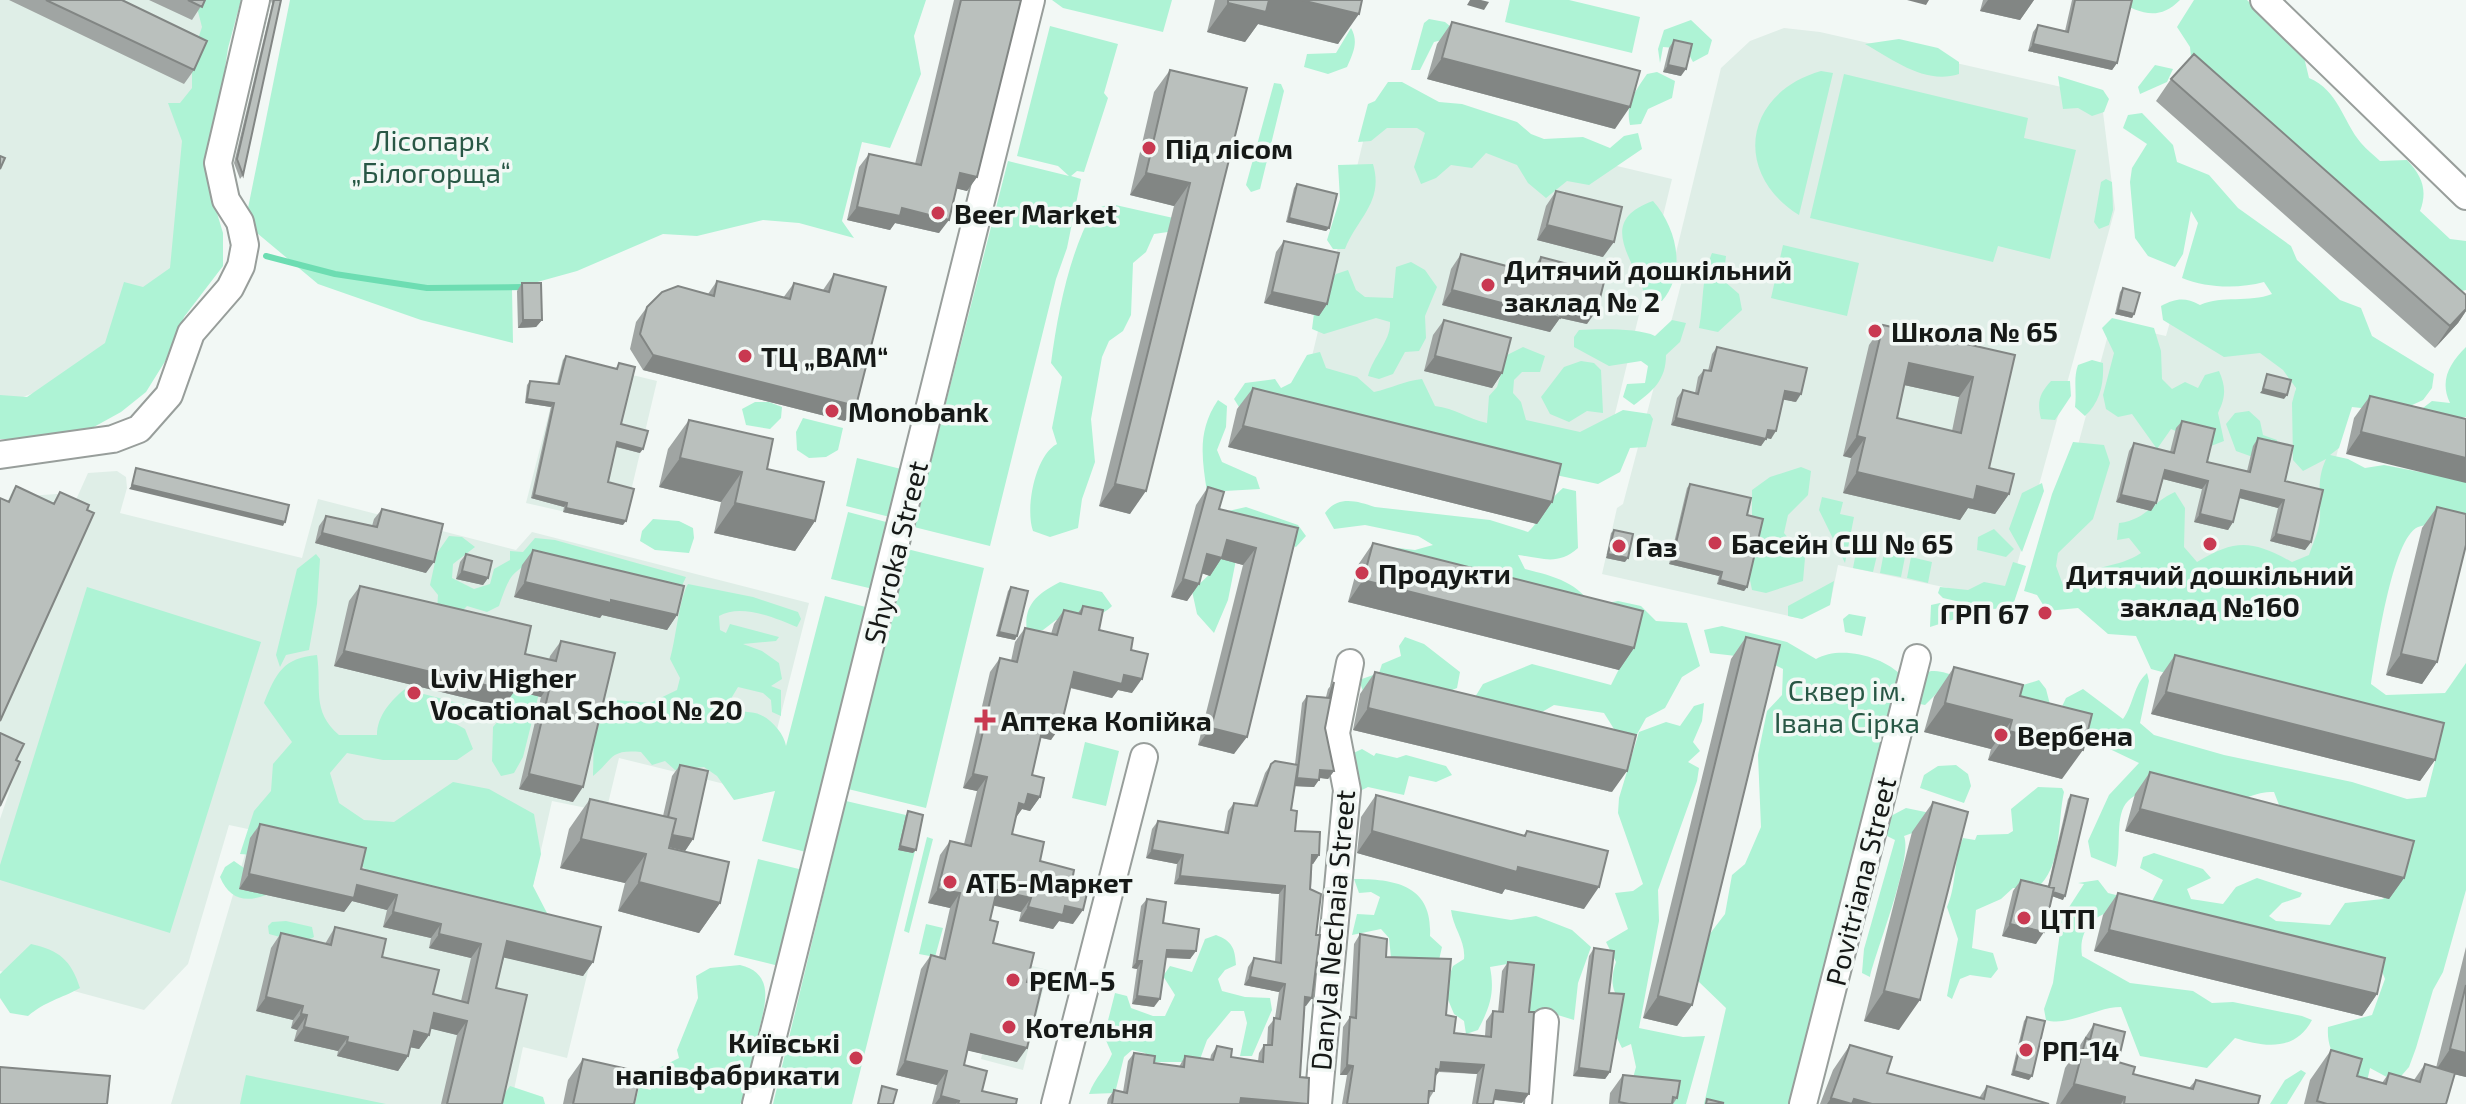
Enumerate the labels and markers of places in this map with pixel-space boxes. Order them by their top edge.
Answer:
place label: Під лісом [1165,131,1293,165]
marker: Під лісом [1140,139,1158,157]
place label: Beer Market [954,196,1117,230]
marker: Beer Market [929,204,947,222]
place label: Дитячий дошкільний заклад № 2 [1504,252,1792,318]
marker: Дитячий дошкільний заклад № 2 [1479,276,1497,294]
place label: Школа № 65 [1891,314,2058,348]
marker: Школа № 65 [1866,322,1884,340]
place label: ТЦ „ВАМ“ [761,339,888,373]
marker: ТЦ „ВАМ“ [736,347,754,365]
place label: Monobank [848,394,989,428]
marker: Monobank [823,402,841,420]
place label: Басейн СШ № 65 [1731,526,1953,560]
place label: Газ [1635,529,1677,563]
marker: Басейн СШ № 65 [1706,534,1724,552]
marker: Дитячий дошкільний заклад №160 [2201,535,2219,553]
marker: Газ [1610,537,1628,555]
place label: Продукти [1378,556,1511,590]
place label: Дитячий дошкільний заклад №160 [2066,557,2354,623]
marker: Продукти [1353,564,1371,582]
place label: ГРП 67 [1940,596,2029,630]
marker: ГРП 67 [2036,604,2054,622]
place label: Lviv Higher Vocational School № 20 [430,660,743,726]
marker: Lviv Higher Vocational School № 20 [405,684,423,702]
place label: Аптека Копійка [1001,703,1212,737]
marker: Аптека Копійка [976,711,994,729]
place label: Вербена [2017,718,2133,752]
marker: Вербена [1992,726,2010,744]
place label: АТБ-Маркет [966,865,1133,899]
marker: АТБ-Маркет [941,873,959,891]
place label: ЦТП [2040,901,2096,935]
marker: ЦТП [2015,909,2033,927]
place label: РЕМ-5 [1029,963,1115,997]
marker: РЕМ-5 [1004,971,1022,989]
place label: Котельня [1025,1010,1154,1044]
marker: Котельня [1000,1018,1018,1036]
place label: Київські напівфабрикати [615,1025,840,1091]
place label: РП-14 [2042,1033,2119,1067]
marker: РП-14 [2017,1041,2035,1059]
marker: Київські напівфабрикати [847,1049,865,1067]

